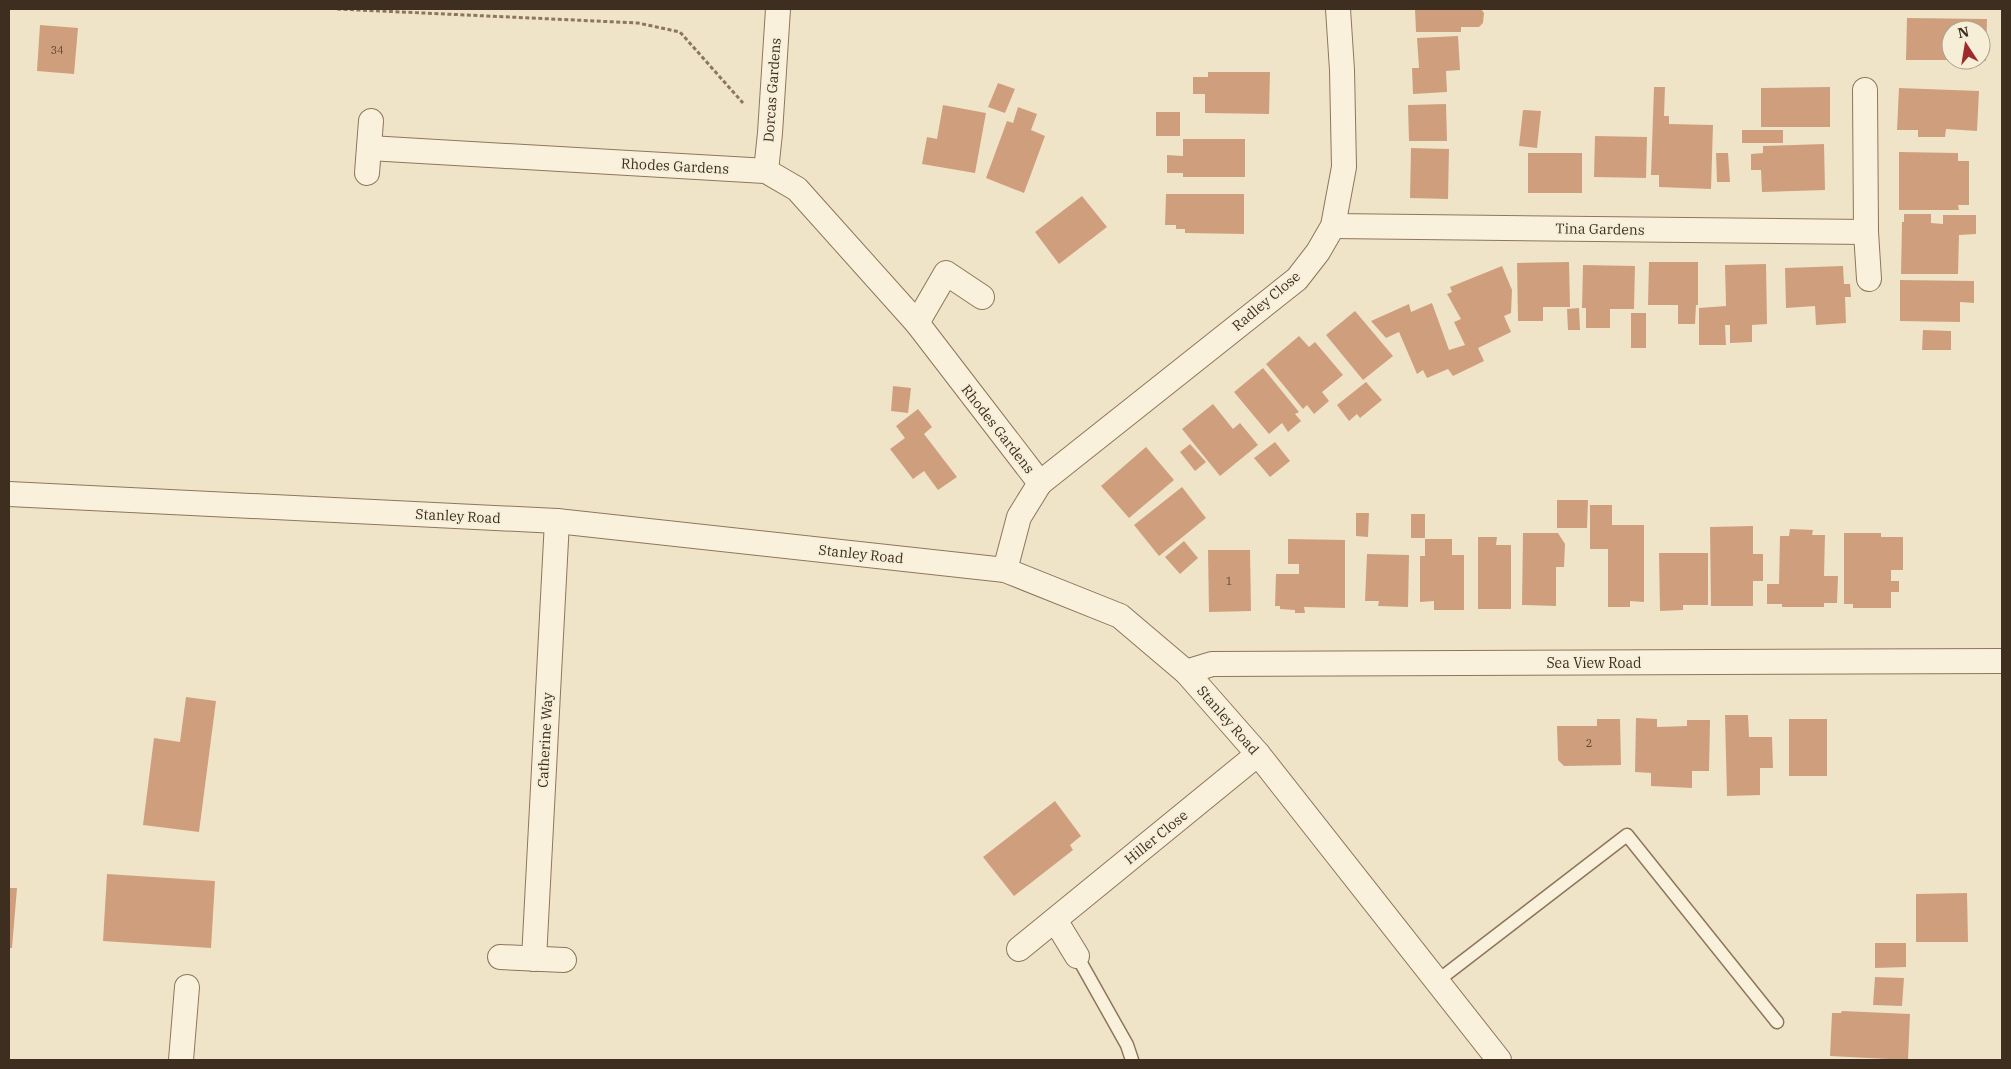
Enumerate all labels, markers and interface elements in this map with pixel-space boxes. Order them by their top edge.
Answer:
north arrow [1941,20,1991,70]
text: N [1956,22,1971,42]
street label: Dorcas Gardens [759,37,785,143]
house number: 34 [50,43,64,57]
street label: Rhodes Gardens [621,154,730,178]
street label: Tina Gardens [1555,219,1645,239]
street label: Radley Close [1228,267,1304,335]
street label: Rhodes Gardens [958,381,1038,477]
street label: Stanley Road [415,505,502,527]
street label: Stanley Road [818,541,905,567]
house number: 1 [1226,574,1232,588]
street label: Sea View Road [1546,654,1642,672]
street label: Stanley Road [1193,682,1263,759]
street label: Catherine Way [534,691,557,788]
house number: 2 [1586,736,1592,750]
street label: Hiller Close [1121,806,1191,868]

